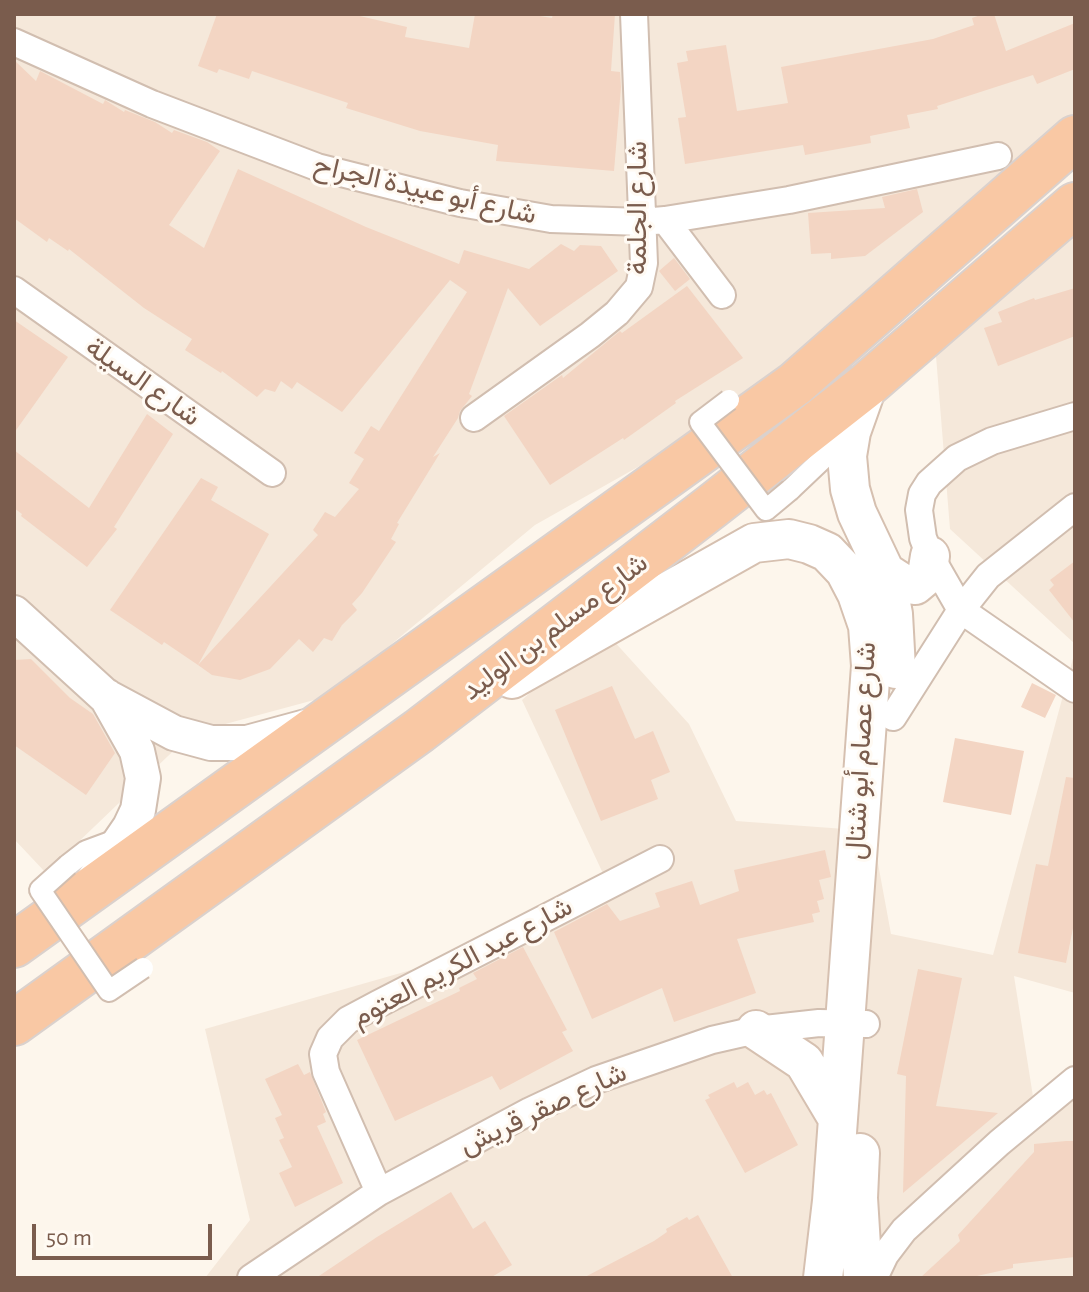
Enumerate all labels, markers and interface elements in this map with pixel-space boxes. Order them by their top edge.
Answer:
street label: شارع الجلمة [621,141,655,275]
street label: شارع أبو عبيدة الجراح [310,148,540,232]
street label: شارع السيلة [79,330,207,434]
street label: شارع مسلم بن الوليد [455,546,655,708]
street label: شارع عصام أبو شتال [839,641,883,861]
street label: شارع عبد الكريم العتوم [346,890,578,1034]
street label: شارع صقر قريش [454,1056,632,1162]
scale bar [36,1208,216,1258]
text: 50 m [46,1226,92,1250]

